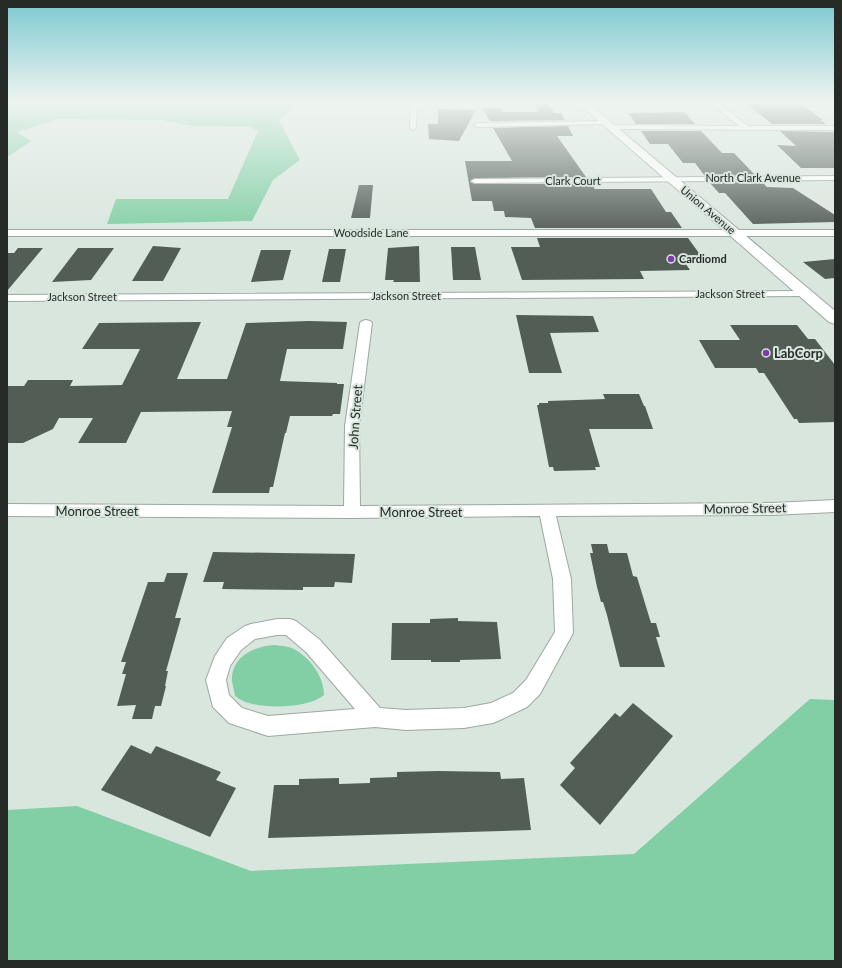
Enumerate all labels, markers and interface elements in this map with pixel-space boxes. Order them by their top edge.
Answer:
street label: North Clark Avenue [705,171,801,184]
street label: Clark Court [545,174,601,187]
street label: Union Avenue [678,183,739,237]
street label: Woodside Lane [334,226,409,239]
place label: Cardiomd [679,252,727,265]
marker: Cardiomd [666,254,676,264]
street label: Jackson Street [695,287,765,300]
street label: Jackson Street [371,289,441,302]
street label: Jackson Street [47,290,117,303]
place label: LabCorp [774,345,823,361]
marker: LabCorp [761,348,771,358]
street label: John Street [345,384,365,450]
street label: Monroe Street [703,499,787,517]
street label: Monroe Street [56,503,139,519]
street label: Monroe Street [380,504,463,520]

